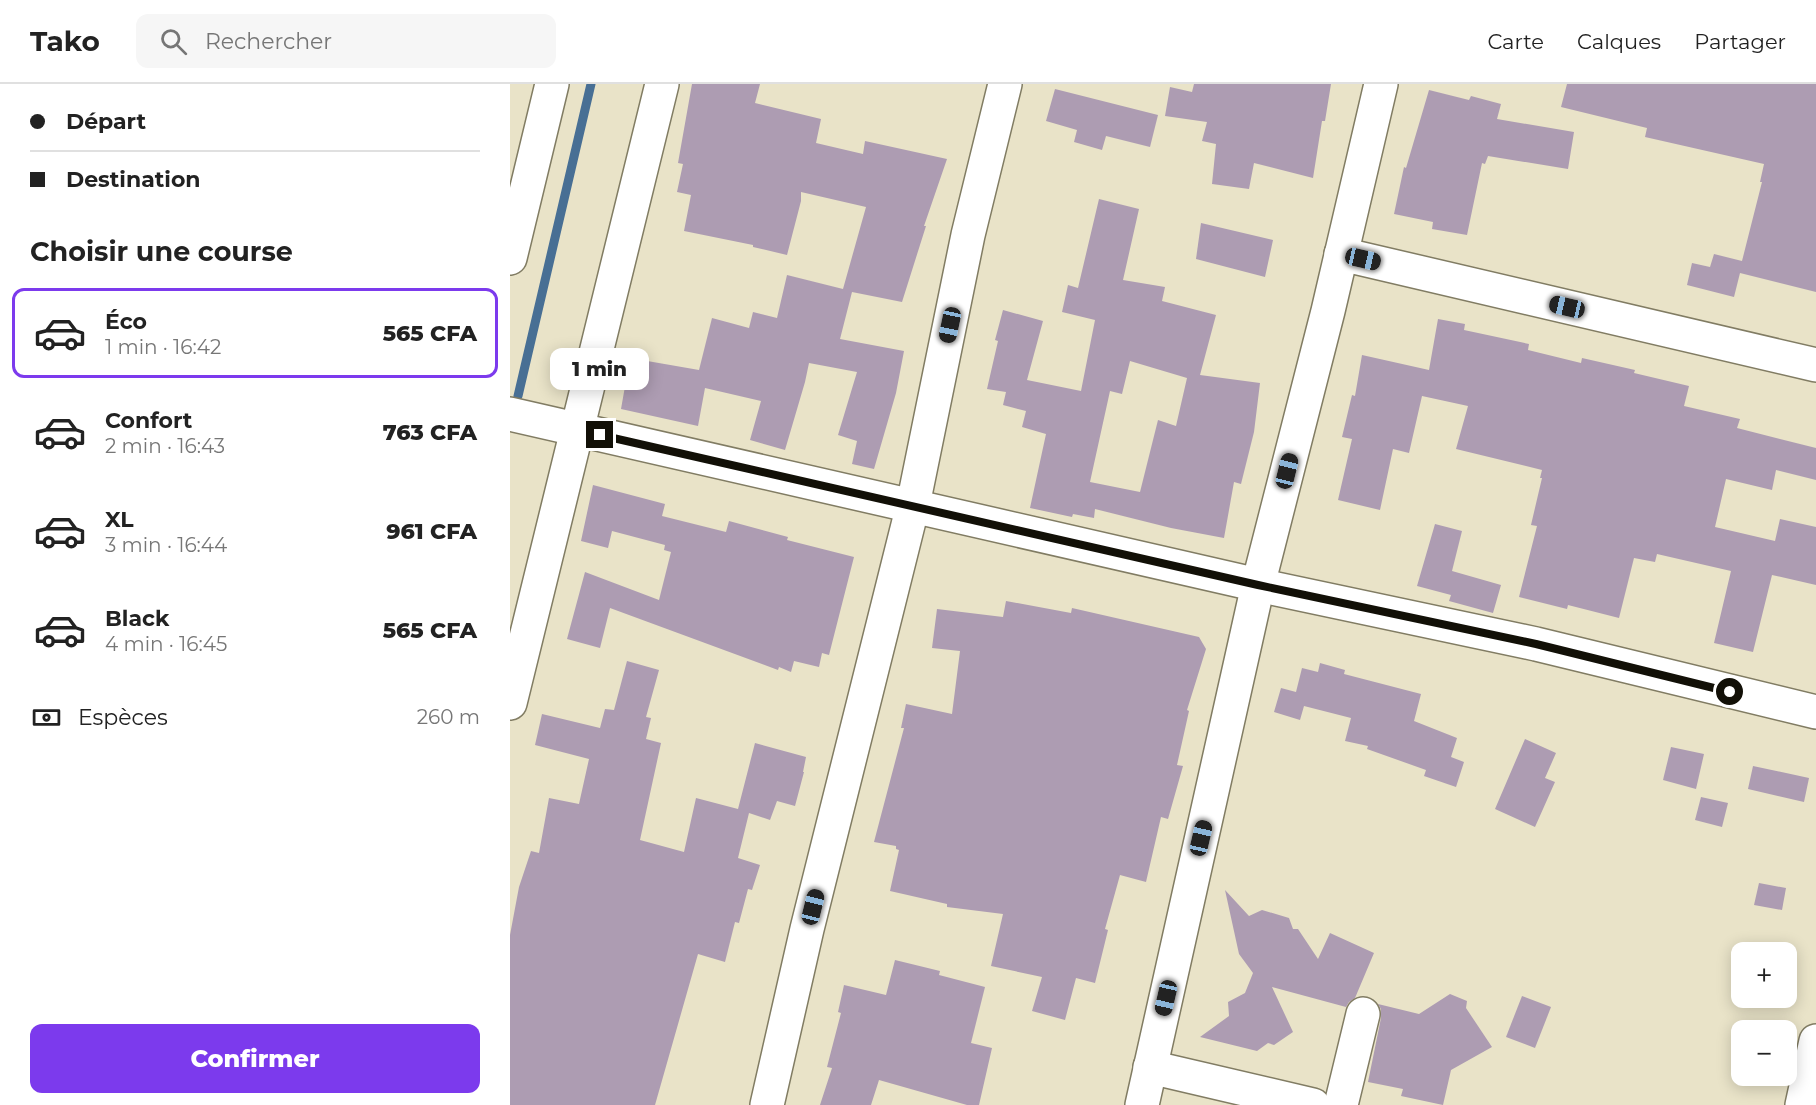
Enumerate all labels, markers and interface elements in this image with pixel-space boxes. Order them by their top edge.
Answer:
search box [136,14,556,68]
text: Tako [30,24,100,58]
icon: search [157,25,190,58]
text: Rechercher [205,28,332,55]
text: Carte [1487,29,1544,54]
text: Calques [1577,29,1661,54]
text: Partager [1694,29,1786,54]
text: Départ [66,108,146,135]
text: Destination [66,166,201,193]
text: Choisir une course [30,235,293,268]
car [1343,246,1383,272]
car [1547,294,1587,320]
icon: car [33,306,87,360]
car [937,306,963,344]
text: Éco [105,308,147,335]
text: 565 CFA [383,320,477,347]
text: 1 min · 16:42 [105,335,221,359]
callout: 1 min [550,348,650,390]
text: 1 min [572,357,627,381]
icon: car [33,405,87,459]
text: Confort [105,407,192,434]
text: 763 CFA [383,419,477,446]
route end [586,421,613,448]
text: 2 min · 16:43 [105,434,225,458]
car [1274,451,1300,491]
icon: car [33,504,87,558]
text: XL [105,506,134,533]
text: 961 CFA [386,518,477,545]
text: 3 min · 16:44 [105,533,227,557]
icon: car [33,603,87,657]
text: Black [105,605,169,632]
text: 565 CFA [383,617,477,644]
text: 4 min · 16:45 [105,632,227,656]
route start [1716,678,1743,705]
icon: cash [30,701,63,734]
text: Espèces [78,704,168,731]
text: 260 m [417,705,480,729]
car [1188,818,1214,858]
car [800,887,826,927]
map controls [1731,942,1797,1086]
button: + [1731,942,1797,1008]
car [1153,978,1179,1018]
button: − [1731,1020,1797,1086]
button: Confirmer [30,1024,480,1093]

